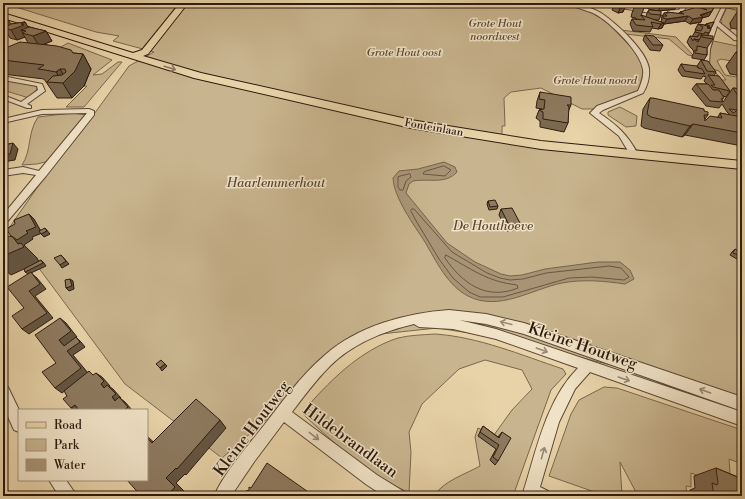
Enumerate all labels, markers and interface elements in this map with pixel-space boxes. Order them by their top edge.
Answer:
park label: Grote Hout noordwest [468,17,522,44]
park label: Grote Hout oost [366,46,442,60]
one-way arrow [163,65,176,72]
park label: Grote Hout noord [553,74,638,88]
street label: Fonteinlaan [403,116,465,140]
park label: Haarlemmerhout [226,175,326,191]
park label: De Houthoeve [452,218,533,234]
street label: Kleine Houtweg [525,318,641,374]
one-way arrow [500,319,513,327]
one-way arrow [535,347,548,354]
street label: Kleine Houtweg [209,376,295,480]
one-way arrow [618,376,631,383]
one-way arrow [699,387,712,394]
street label: Hildebrandlaan [299,399,402,482]
legend [18,409,148,481]
text: Road [54,418,82,433]
one-way arrow [309,431,320,440]
text: Park [54,438,80,453]
one-way arrow [540,447,547,460]
text: Water [53,458,86,473]

